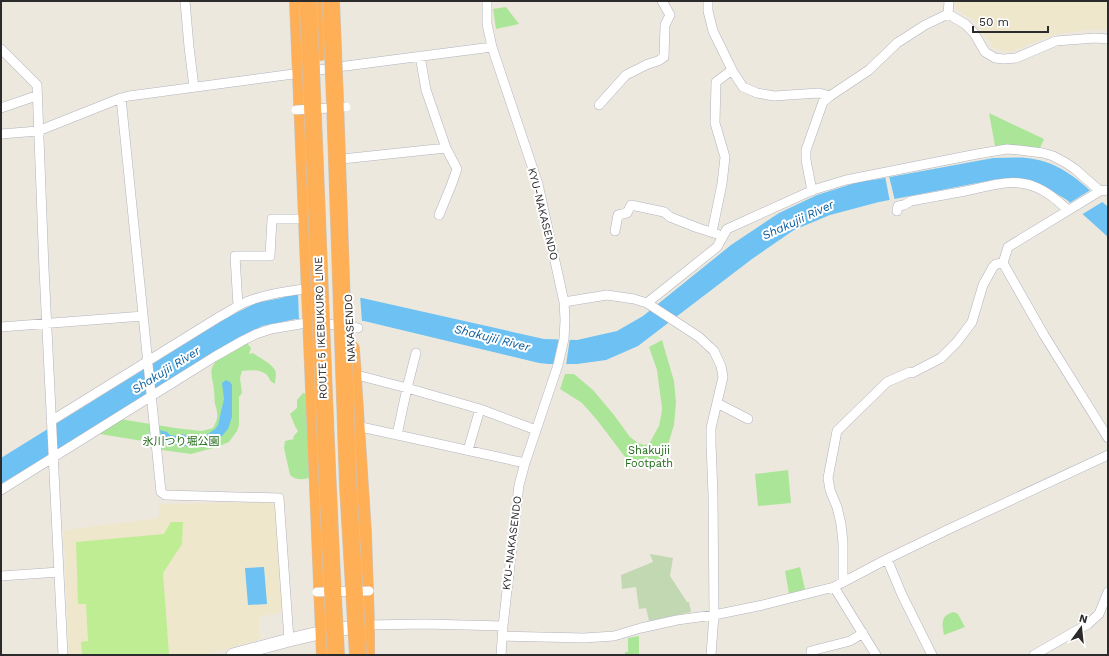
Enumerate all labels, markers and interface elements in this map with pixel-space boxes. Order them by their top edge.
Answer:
scale bar [973,8,1048,34]
text: 50 m [979,15,1009,29]
street label: KYU-NAKASENDO [525,166,561,262]
water label: Shakujii River [760,197,837,243]
street label: ROUTE 5 IKEBUKURO LINE [312,257,330,399]
street label: NAKASENDO [342,294,358,362]
water label: Shakujii River [453,322,533,354]
water label: Shakujii River [129,343,204,396]
park label: 氷川つり堀公園 [143,435,220,448]
park label: Shakujii Footpath [625,444,673,470]
street label: KYU-NAKASENDO [500,495,524,591]
north arrow [1061,608,1101,648]
text: N [1078,611,1089,626]

